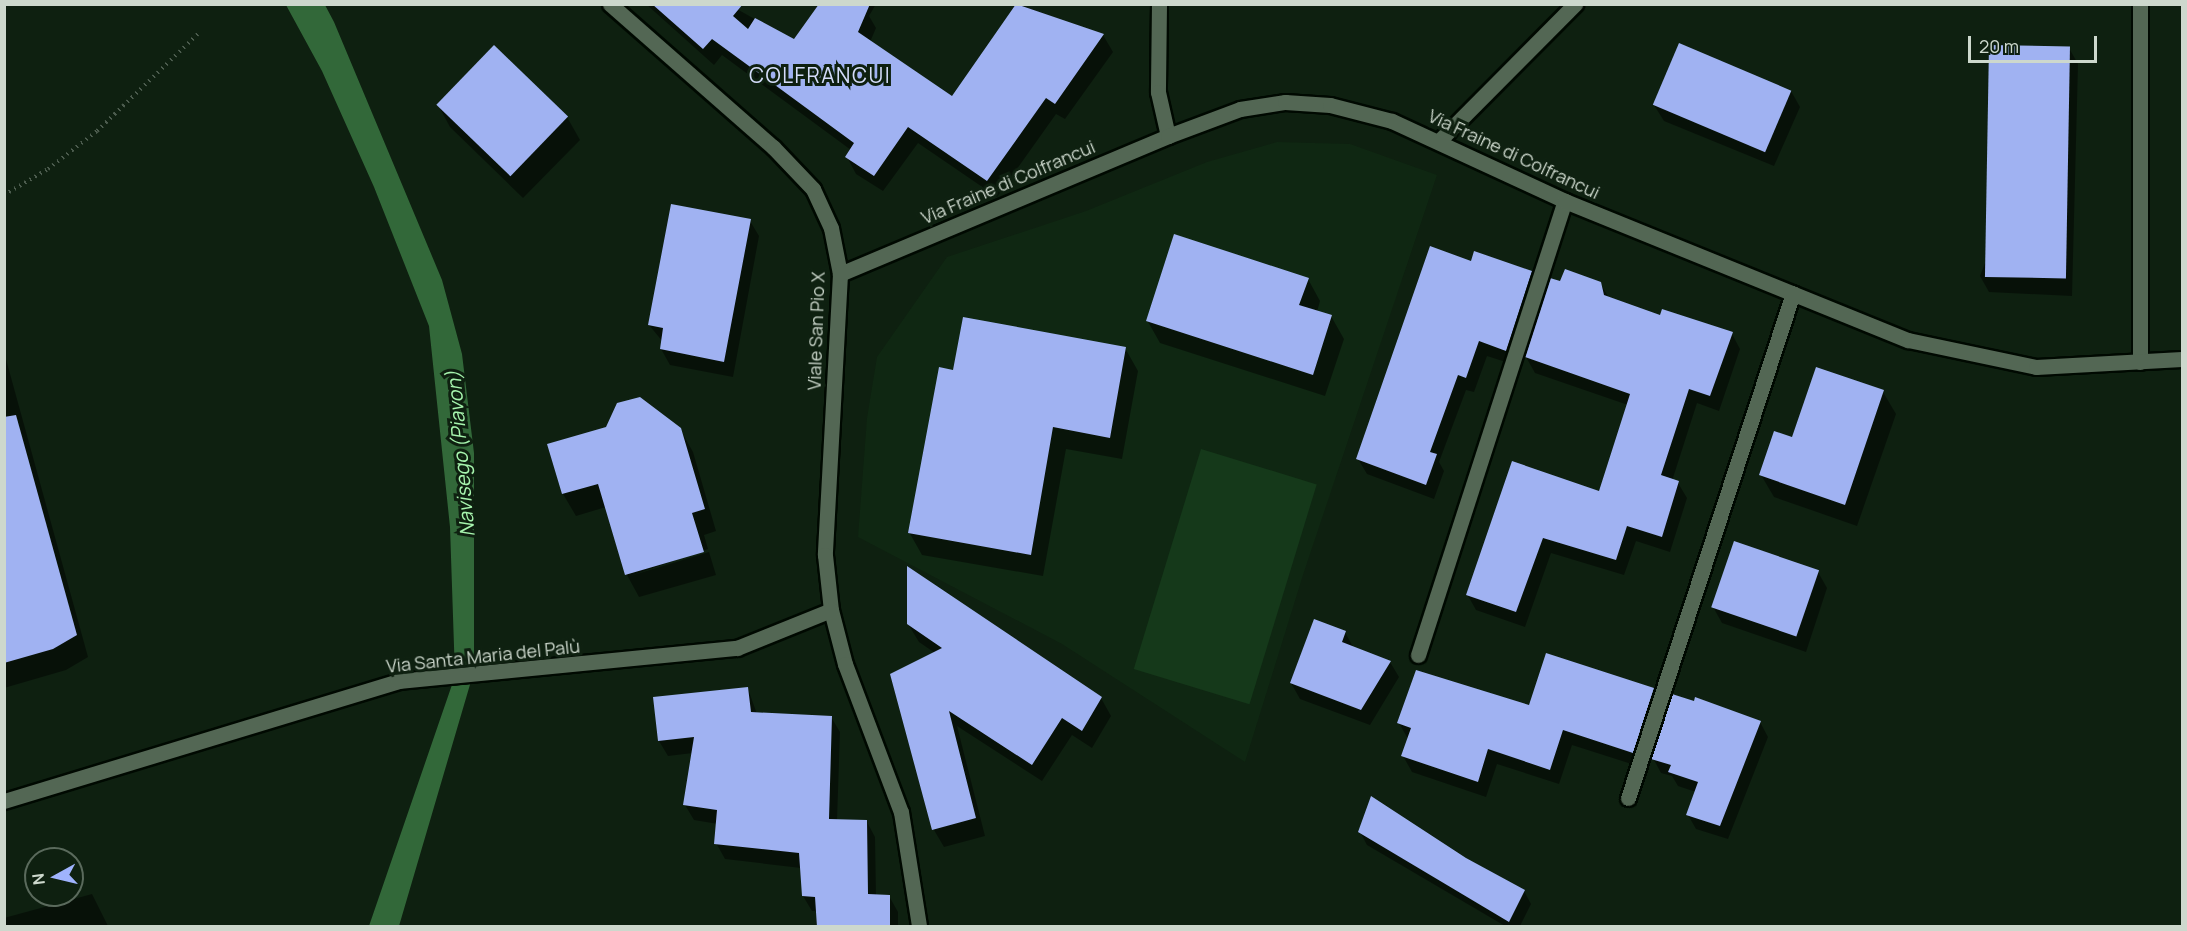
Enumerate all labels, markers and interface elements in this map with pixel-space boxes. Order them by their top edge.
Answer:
scale bar [1971,24,2100,62]
text: 20 m [1979,34,2019,58]
district label: COLFRANCUI [749,62,891,88]
street label: Via Fraine di Colfrancui [1425,105,1603,203]
street label: Via Fraine di Colfrancui [918,136,1098,228]
street label: Viale San Pio X [803,271,829,391]
water label: Navisego (Piavon) [441,370,479,538]
street label: Via Santa Maria del Palù [385,635,581,677]
north arrow [24,847,84,907]
text: N [26,872,50,886]

